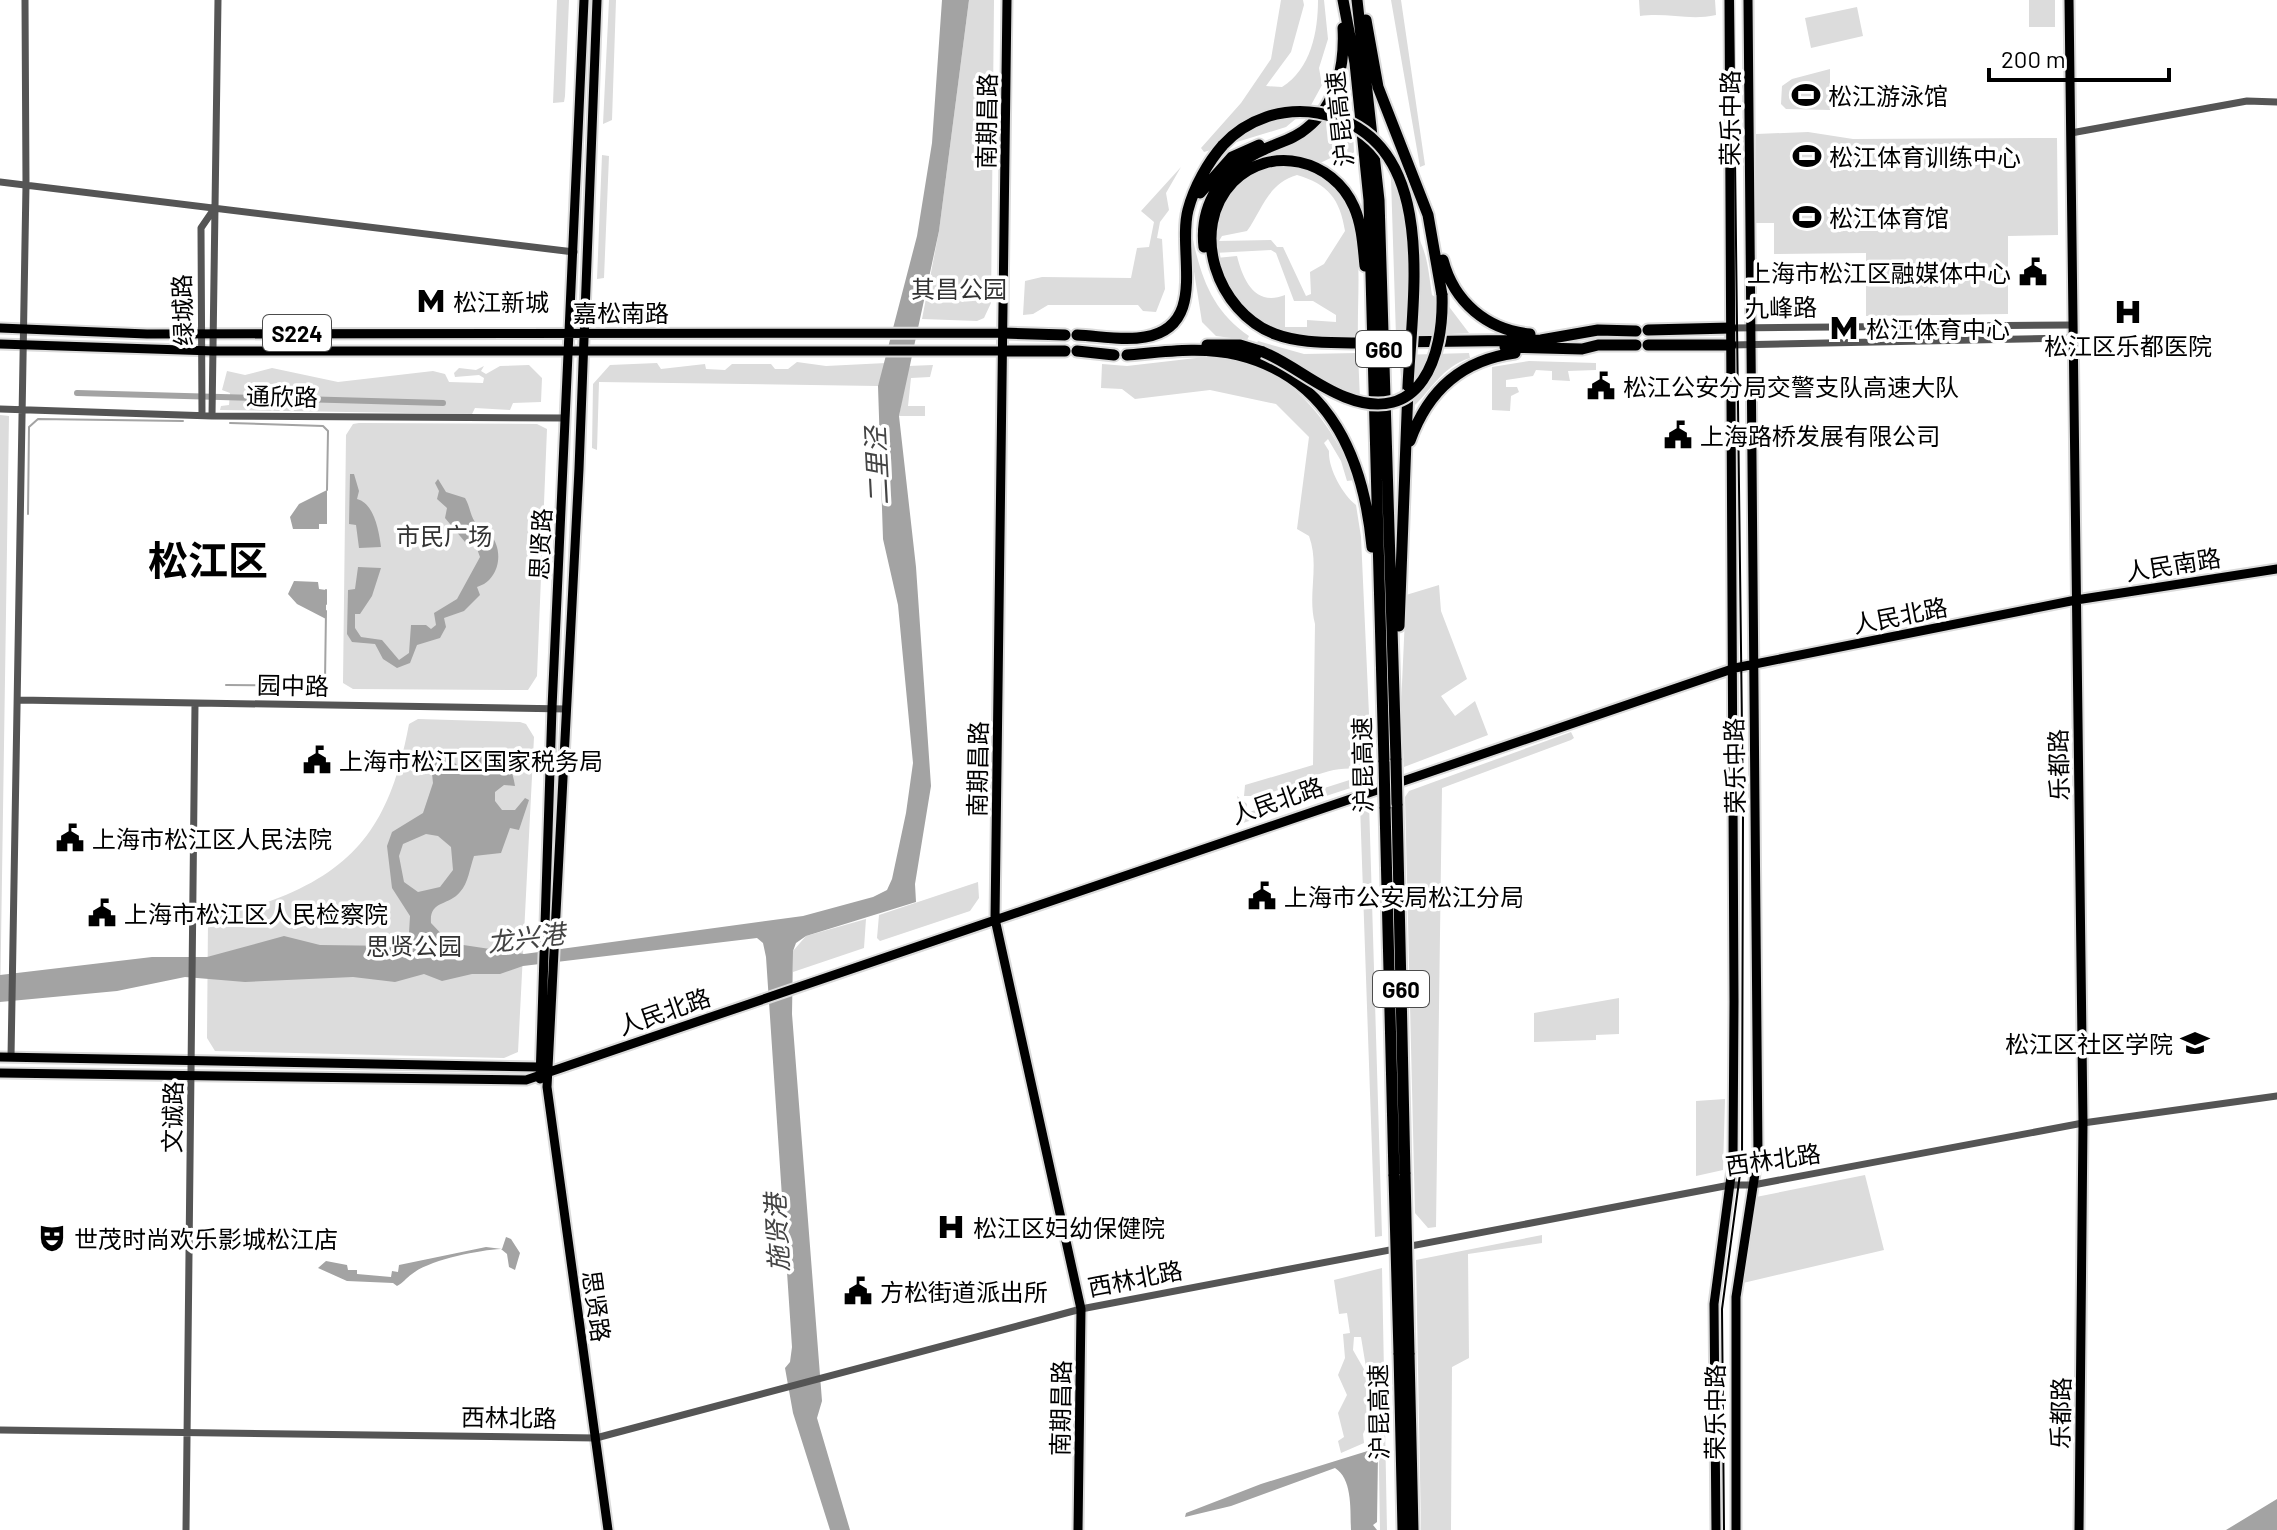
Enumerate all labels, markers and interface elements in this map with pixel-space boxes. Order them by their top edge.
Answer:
scale bar [1989,32,2169,82]
text: 200 m [2001,44,2066,73]
street label: 沪昆高速 [1320,70,1358,168]
street label: 荣乐中路 [1715,70,1744,166]
street label: 南期昌路 [971,73,1001,169]
sports icon: 松江游泳馆 [1791,80,1821,110]
place label: 松江游泳馆 [1828,81,1948,110]
sports icon: 松江体育训练中心 [1792,141,1822,171]
place label: 松江体育训练中心 [1829,142,2021,171]
sports icon: 松江体育馆 [1792,202,1822,232]
place label: 松江体育馆 [1829,203,1949,232]
public building icon: 上海市松江区融媒体中心 [2018,257,2048,287]
place label: 上海市松江区融媒体中心 [1747,258,2011,287]
street label: 绿城路 [166,274,198,346]
park label: 其昌公园 [911,274,1007,303]
metro station icon: 松江新城 [416,286,446,316]
place label: 松江新城 [453,287,549,316]
street label: 九峰路 [1745,292,1817,322]
hospital icon: 松江区乐都医院 [2113,297,2143,327]
street label: 嘉松南路 [573,298,669,327]
metro station icon: 松江体育中心 [1829,313,1859,343]
place label: 松江体育中心 [1866,314,2010,343]
road number: S224 [263,315,331,351]
road number: G60 [1356,331,1412,367]
place label: 松江区乐都医院 [2044,331,2212,360]
public building icon: 松江公安分局交警支队高速大队 [1586,371,1616,401]
place label: 松江公安分局交警支队高速大队 [1623,372,1959,401]
street label: 通欣路 [246,381,318,411]
public building icon: 上海路桥发展有限公司 [1663,420,1693,450]
place label: 上海路桥发展有限公司 [1700,421,1940,450]
water label: 二里泾 [858,423,894,506]
street label: 思贤路 [524,507,556,581]
park label: 市民广场 [396,521,492,550]
district label: 松江区 [148,535,268,583]
street label: 人民南路 [2123,542,2223,586]
street label: 人民北路 [1850,592,1950,638]
street label: 园中路 [257,670,329,700]
street label: 沪昆高速 [1347,717,1377,813]
street label: 荣乐中路 [1719,718,1749,814]
street label: 南期昌路 [962,721,992,817]
street label: 乐都路 [2043,729,2073,801]
public building icon: 上海市松江区国家税务局 [302,745,332,775]
place label: 上海市松江区国家税务局 [339,746,603,775]
street label: 人民北路 [1227,771,1327,829]
public building icon: 上海市松江区人民法院 [55,823,85,853]
place label: 上海市松江区人民法院 [92,824,332,853]
public building icon: 上海市公安局松江分局 [1247,881,1277,911]
place label: 上海市公安局松江分局 [1284,882,1524,911]
public building icon: 上海市松江区人民检察院 [87,898,117,928]
place label: 上海市松江区人民检察院 [124,899,388,928]
water label: 龙兴港 [485,916,571,957]
park label: 思贤公园 [366,931,462,960]
road number: G60 [1373,971,1429,1007]
street label: 人民北路 [614,982,714,1040]
school or university icon: 松江区社区学院 [2180,1028,2210,1058]
place label: 松江区社区学院 [2005,1029,2173,1058]
street label: 文诚路 [157,1081,187,1153]
street label: 西林北路 [1723,1138,1823,1180]
water label: 施贤港 [758,1189,794,1273]
hospital icon: 松江区妇幼保健院 [936,1212,966,1242]
place label: 松江区妇幼保健院 [973,1213,1165,1242]
theatre icon: 世茂时尚欢乐影城松江店 [37,1223,67,1253]
place label: 世茂时尚欢乐影城松江店 [74,1224,338,1253]
street label: 西林北路 [1085,1255,1185,1301]
street label: 思贤路 [578,1268,616,1344]
public building icon: 方松街道派出所 [843,1276,873,1306]
place label: 方松街道派出所 [880,1277,1048,1306]
street label: 南期昌路 [1045,1360,1075,1456]
street label: 沪昆高速 [1363,1364,1393,1460]
street label: 荣乐中路 [1700,1364,1729,1460]
street label: 乐都路 [2045,1377,2075,1449]
street label: 西林北路 [461,1402,557,1432]

